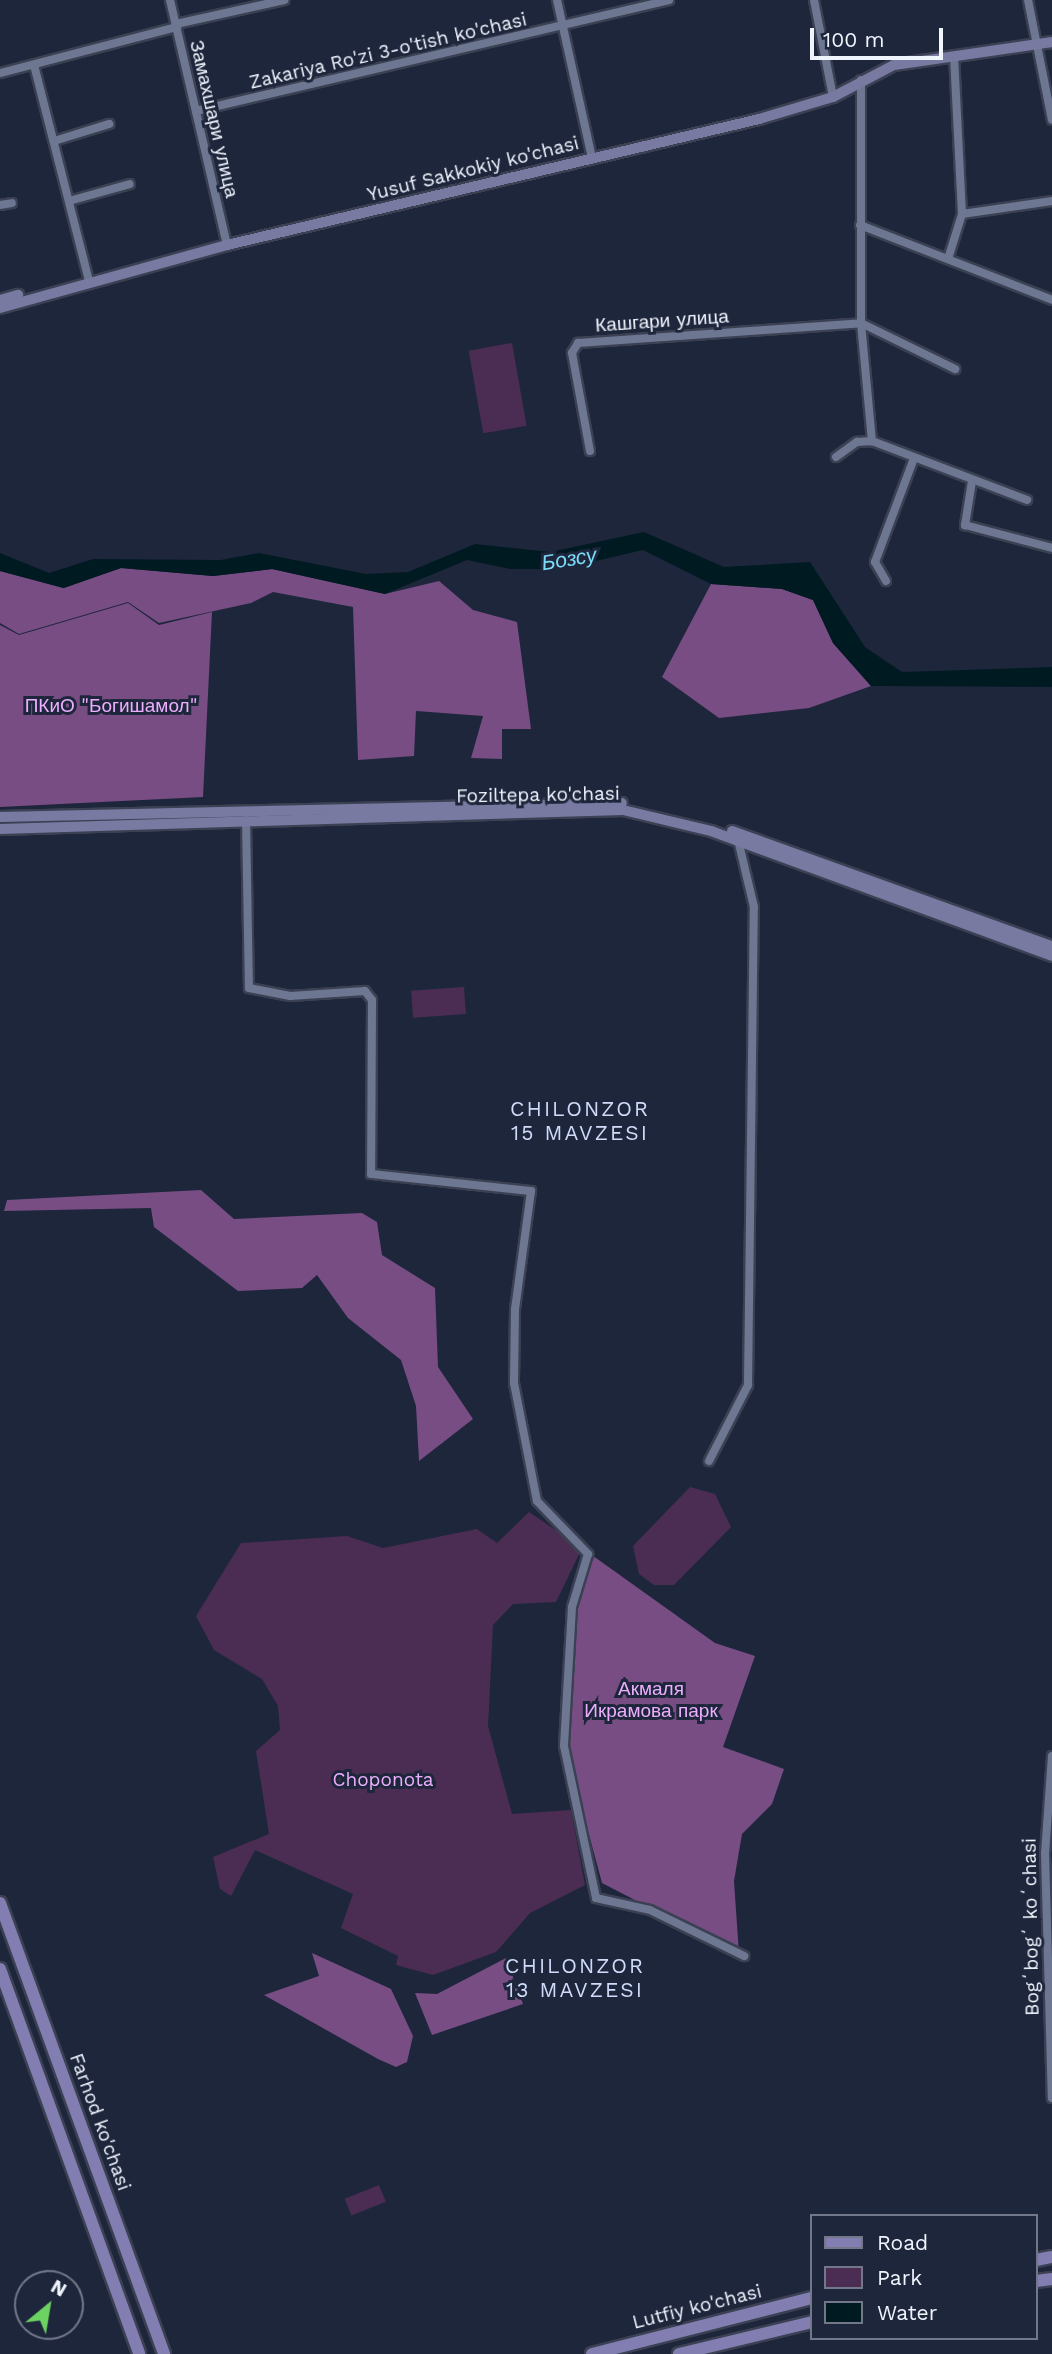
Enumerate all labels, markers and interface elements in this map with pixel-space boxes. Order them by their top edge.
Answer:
street label: Zakariya Ro'zi 3-o'tish ko'chasi [247,8,529,94]
scale bar [814,14,947,58]
text: 100 m [823,27,885,52]
street label: Замахшари улица [185,38,243,200]
street label: Yusuf Sakkokiy ko'chasi [364,132,582,206]
street label: Кашгари улица [594,305,730,337]
water label: Бозсу [540,542,598,576]
park label: ПКиО "Богишамол" [25,695,197,717]
street label: Foziltepa ko'chasi [456,782,620,808]
district label: CHILONZOR 15 MAVZESI [511,1096,649,1146]
park label: Акмаля Икрамова парк [584,1678,718,1722]
park label: Choponota [332,1769,434,1791]
street label: Bogʻbogʻ koʻchasi [1018,1838,1044,2016]
district label: CHILONZOR 13 MAVZESI [506,1953,644,2003]
street label: Farhod ko'chasi [65,2050,135,2194]
legend [810,2214,1038,2340]
text: Road [877,2230,928,2255]
text: Park [877,2265,922,2290]
north arrow [14,2270,84,2340]
text: N [47,2275,71,2302]
street label: Lutfiy ko'chasi [630,2280,764,2334]
text: Water [877,2300,937,2325]

